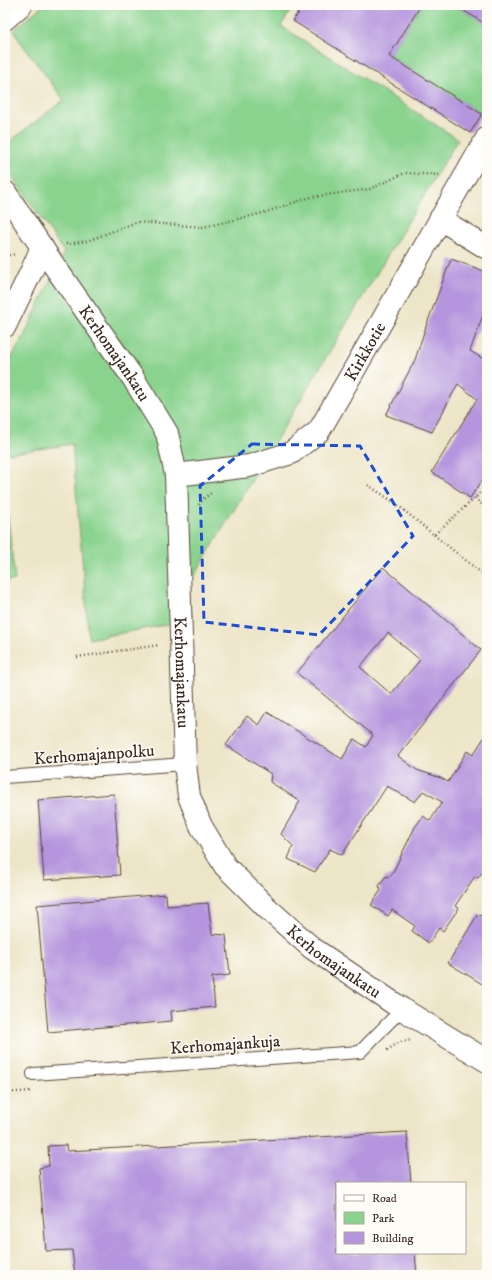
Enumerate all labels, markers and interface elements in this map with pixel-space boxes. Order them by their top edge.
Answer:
street label: Kerhomajankatu [73,301,155,406]
street label: Kirkkotie [340,318,391,385]
street label: Kerhomajankatu [168,616,194,729]
street label: Kerhomajanpolku [33,740,155,770]
street label: Kerhomajankatu [281,920,385,1004]
street label: Kerhomajankuja [169,1030,282,1060]
legend [336,1182,466,1254]
text: Road [372,1191,397,1206]
text: Park [372,1211,394,1226]
text: Building [372,1231,413,1246]

